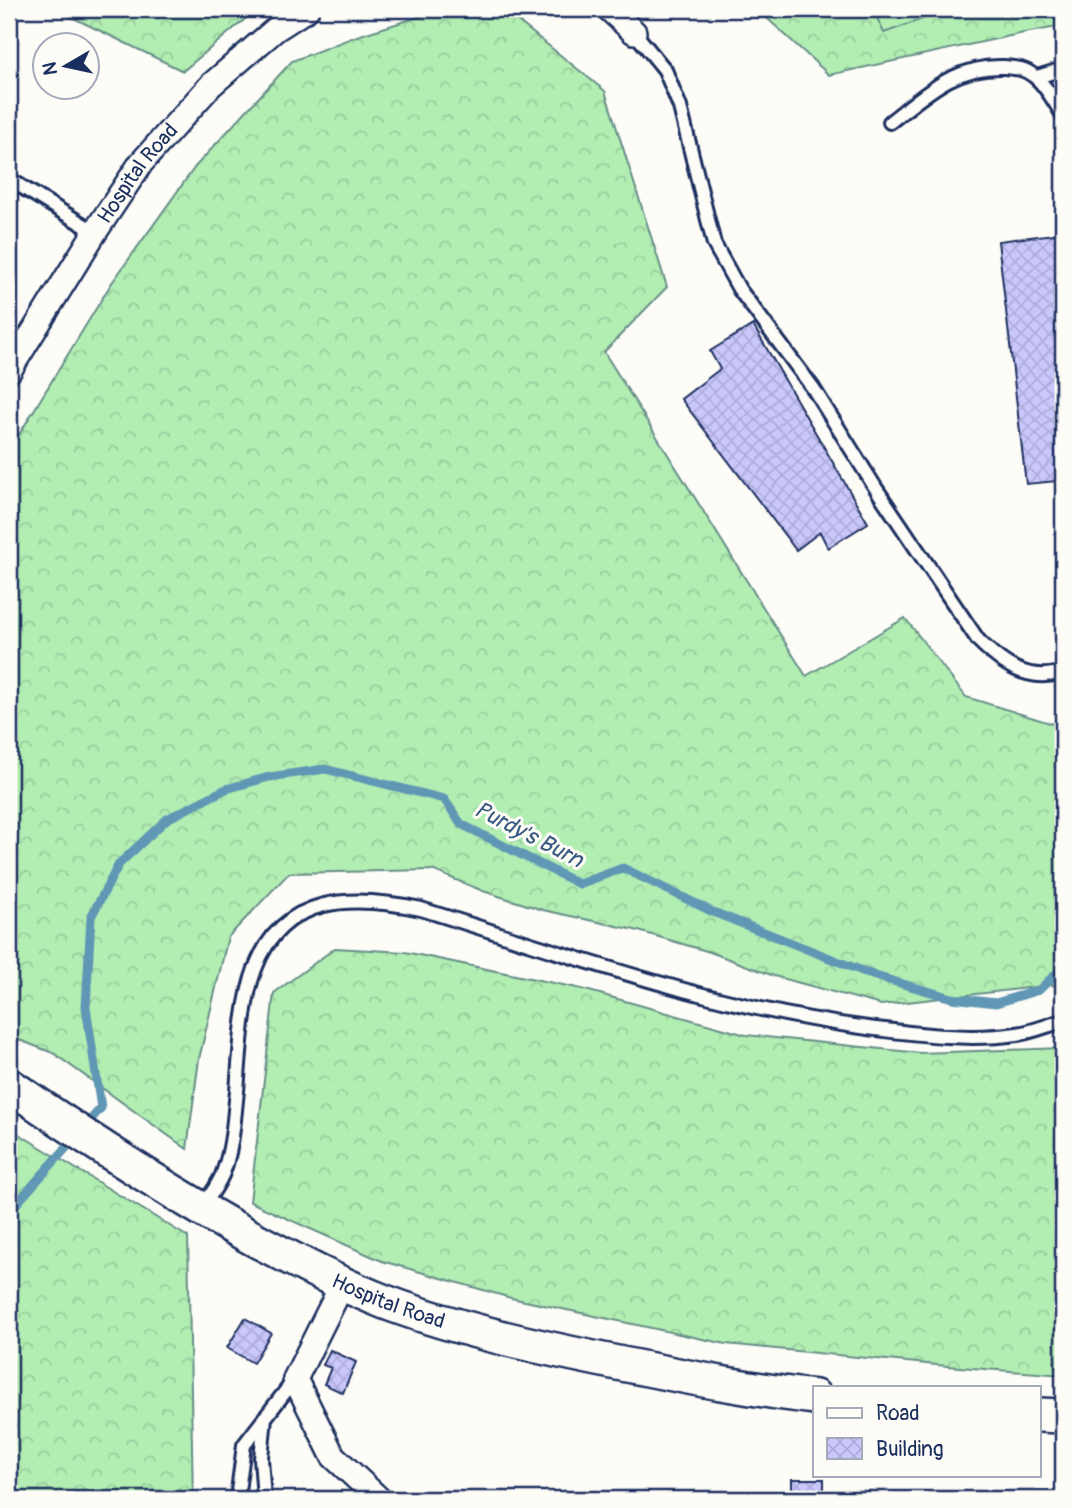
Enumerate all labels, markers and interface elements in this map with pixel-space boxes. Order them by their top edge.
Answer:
north arrow [32,32,102,102]
text: N [37,60,63,77]
street label: Hospital Road [91,118,184,229]
water label: Purdy's Burn [470,795,589,875]
street label: Hospital Road [327,1268,448,1335]
legend [813,1386,1040,1476]
text: Road [876,1400,920,1427]
text: Building [876,1436,943,1463]

